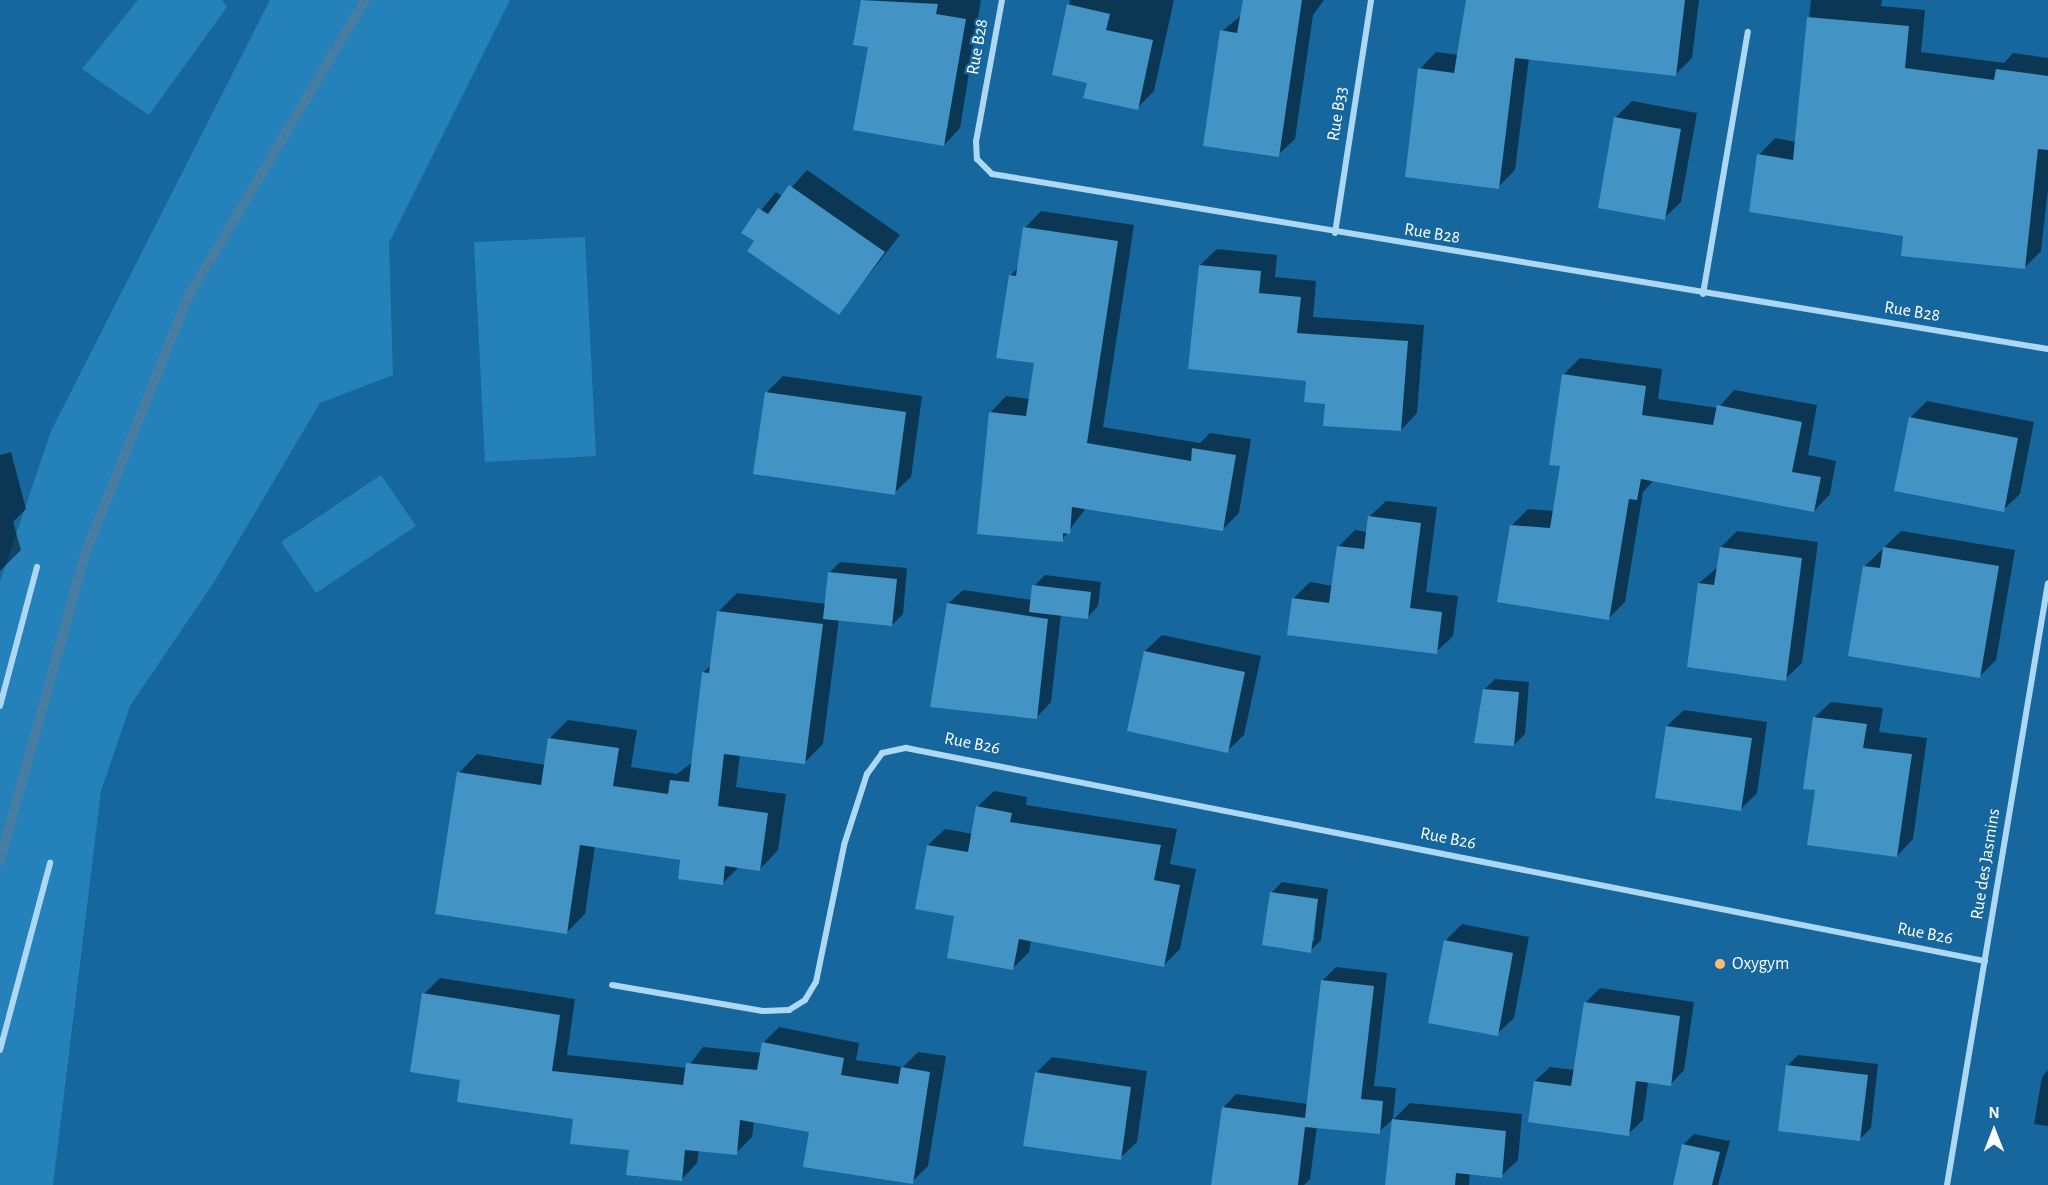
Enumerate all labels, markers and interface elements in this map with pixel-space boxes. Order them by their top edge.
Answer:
street label: Rue B28 [962,17,994,77]
street label: Rue B33 [1323,85,1353,143]
street label: Rue B28 [1402,219,1462,249]
street label: Rue B28 [1882,297,1942,327]
street label: Rue B26 [942,728,1002,760]
street label: Rue des Jasmins [1967,807,2005,921]
street label: Rue B26 [1418,823,1478,855]
street label: Rue B26 [1895,918,1955,950]
place label: Oxygym [1732,953,1789,975]
marker: Oxygym [1713,957,1727,971]
north arrow [1964,1101,2024,1161]
text: N [1988,1105,2000,1121]

